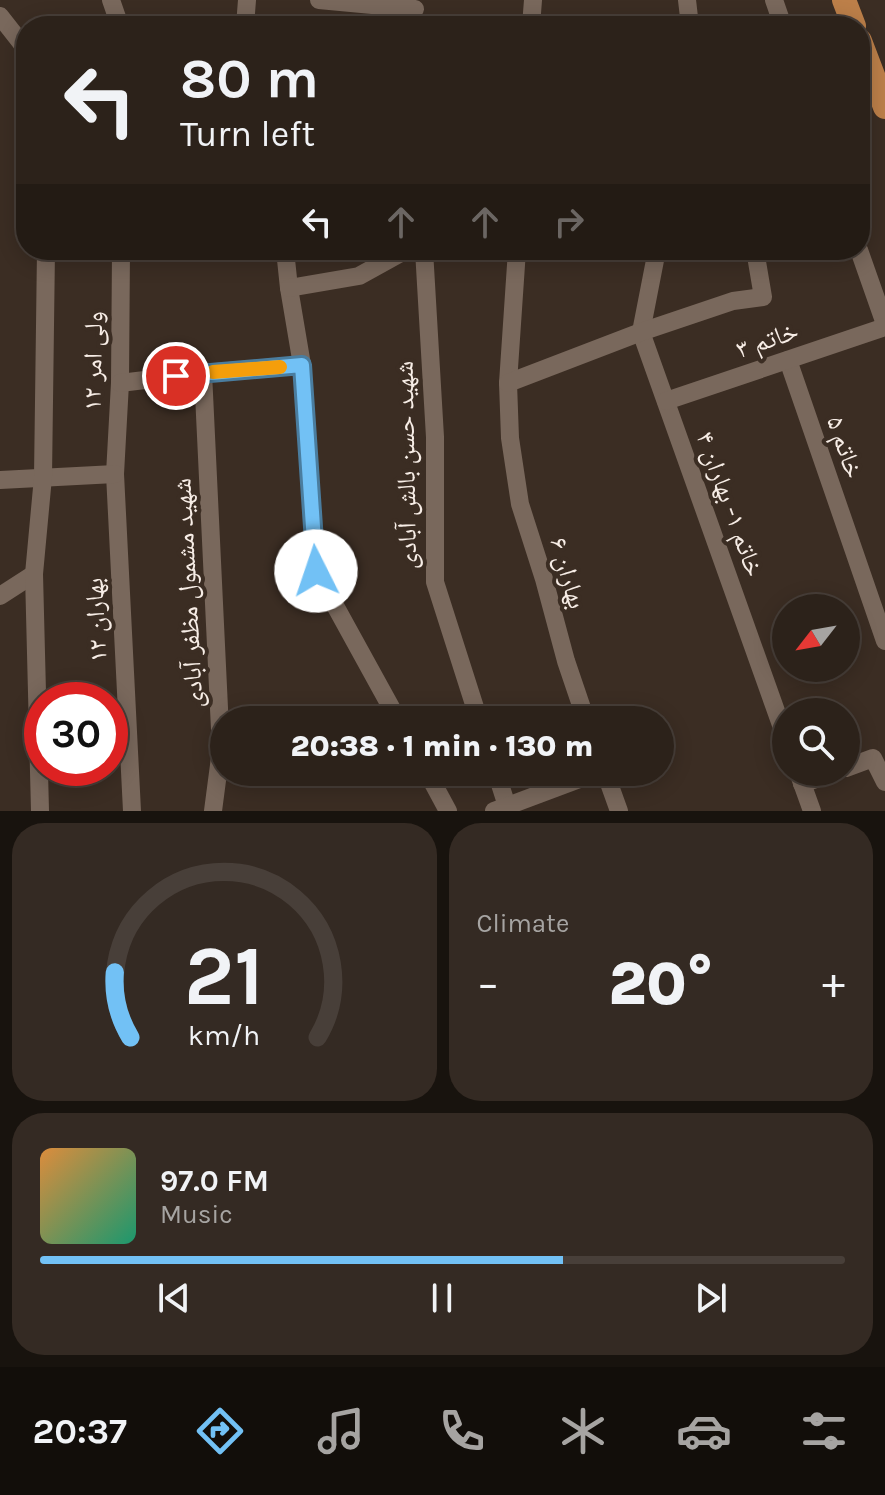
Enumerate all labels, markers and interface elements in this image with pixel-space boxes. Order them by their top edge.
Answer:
text: 80 m [180,46,319,111]
icon: left [48,48,152,152]
text: Turn left [180,113,315,155]
icon: left [295,200,339,244]
icon: ahead [379,200,423,244]
icon: ahead [463,200,507,244]
icon: right [547,200,591,244]
street label: ولی امر ۱۲ [77,311,109,411]
street label: خاتم ۳ [732,315,802,366]
pin [142,342,210,410]
icon: arrive [154,354,198,398]
street label: شهید حسن بالش آبادی [389,360,423,570]
street label: خاتم ۵ [819,412,870,482]
street label: خاتم ۱- بهاران ۴ [689,427,771,581]
street label: شهید مشمول مظفر آبادی [166,477,210,709]
position arrow [274,529,358,613]
street label: بهاران ۶ [543,534,593,612]
street label: بهاران ۱۲ [78,577,114,663]
north arrow [772,594,860,682]
map controls [772,594,860,786]
speed limit sign: 30 [24,682,128,786]
button: search [772,698,860,786]
text: 20:38 · 1 min · 130 m [290,728,594,764]
text: Climate [477,908,569,939]
text: 21 [184,928,264,1025]
text: 20° [608,949,713,1019]
text: − [477,958,500,1009]
text: + [822,958,845,1009]
text: km/h [188,1019,260,1052]
text: 97.0 FM [160,1163,269,1199]
text: Music [160,1199,233,1230]
icon: previous [152,1276,196,1320]
icon: pause [420,1276,464,1320]
icon: next [689,1276,733,1320]
icon: directions [192,1403,248,1459]
icon: music [313,1403,369,1459]
icon: phone [434,1403,490,1459]
icon: climate [555,1403,611,1459]
icon: car [676,1403,732,1459]
icon: filters [796,1403,852,1459]
text: 20:37 [32,1410,127,1452]

